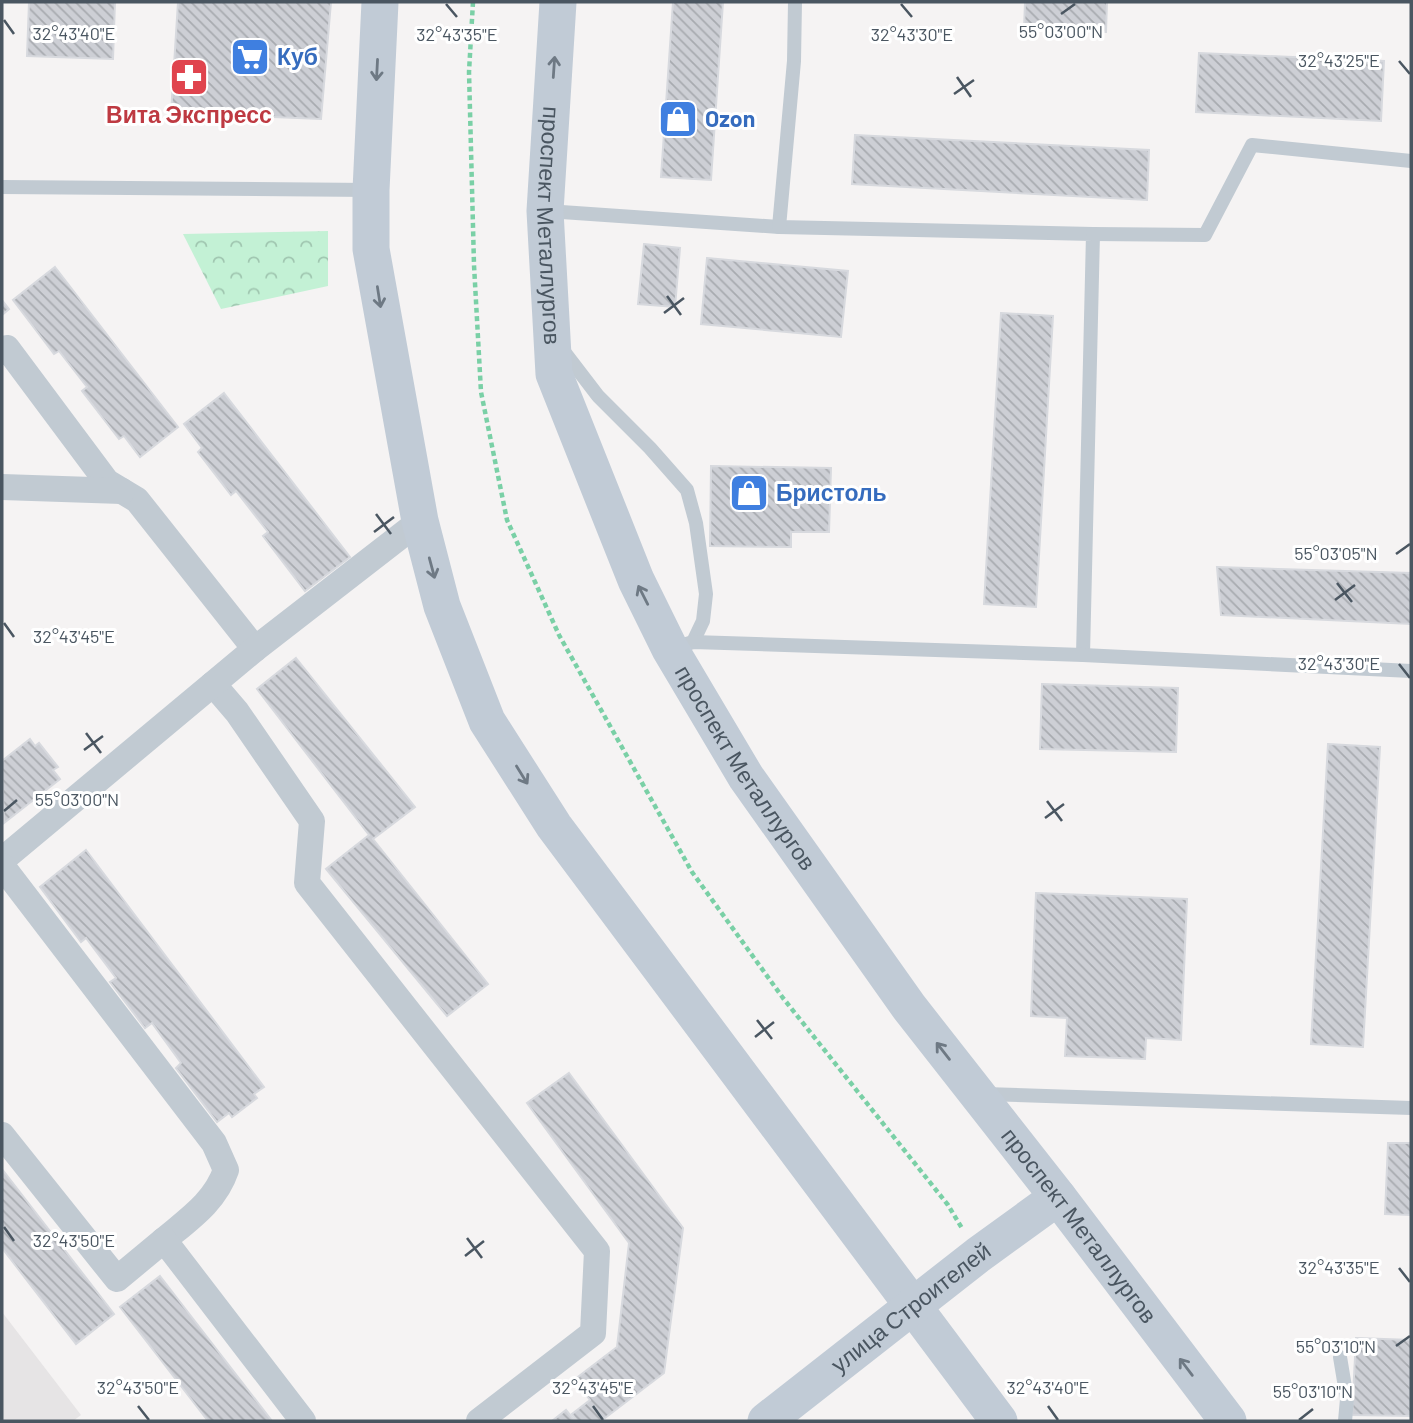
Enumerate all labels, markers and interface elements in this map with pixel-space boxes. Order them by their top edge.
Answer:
text: 55°03'00"N [1019,20,1103,42]
text: 32°43'40"E [33,22,115,44]
text: 32°43'35"E [416,23,498,45]
text: 32°43'30"E [871,23,953,45]
supermarket icon: Куб [229,36,271,78]
place label: Куб [277,42,318,70]
text: 32°43'25"E [1298,49,1380,71]
pharmacy icon: Вита Экспресс [168,56,210,98]
one-way arrow [548,56,561,79]
one-way arrow [370,58,383,81]
shop icon: Ozon [657,98,699,140]
place label: Вита Экспресс [106,100,272,128]
place label: Ozon [705,104,755,132]
street label: проспект Металлургов [532,106,567,345]
one-way arrow [373,285,386,308]
shop icon: Бристоль [728,472,770,514]
place label: Бристоль [776,478,887,506]
text: 55°03'05"N [1294,542,1378,564]
one-way arrow [426,556,439,579]
one-way arrow [636,586,650,606]
text: 32°43'45"E [33,625,115,647]
text: 32°43'30"E [1298,652,1380,674]
street label: проспект Металлургов [670,660,823,875]
one-way arrow [516,764,530,784]
text: 55°03'00"N [35,788,119,810]
one-way arrow [935,1042,950,1061]
street label: проспект Металлургов [996,1122,1164,1328]
text: 32°43'50"E [33,1229,115,1251]
street label: улица Строителей [825,1236,995,1378]
text: 32°43'35"E [1298,1256,1380,1278]
text: 55°03'10"N [1296,1335,1376,1357]
one-way arrow [1179,1358,1194,1377]
text: 32°43'50"E [97,1376,179,1398]
text: 32°43'45"E [552,1376,634,1398]
text: 32°43'40"E [1007,1376,1089,1398]
text: 55°03'10"N [1273,1380,1353,1402]

